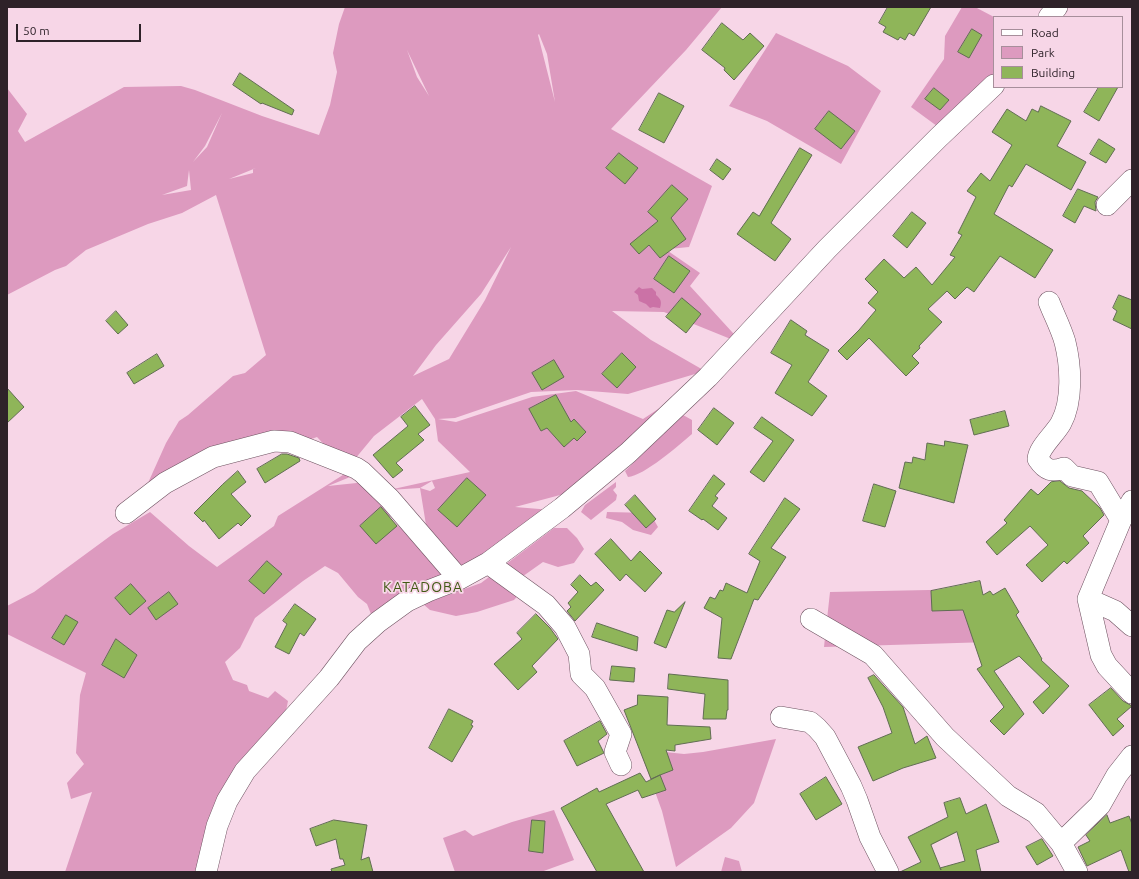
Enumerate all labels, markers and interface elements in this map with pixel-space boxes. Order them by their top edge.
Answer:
scale bar [18,16,143,42]
legend [993,16,1123,88]
text: 50 m [23,24,50,37]
text: Road [1031,26,1059,39]
text: Park [1031,46,1055,59]
text: Building [1031,66,1075,79]
district label: KATADOBA [383,579,463,595]

